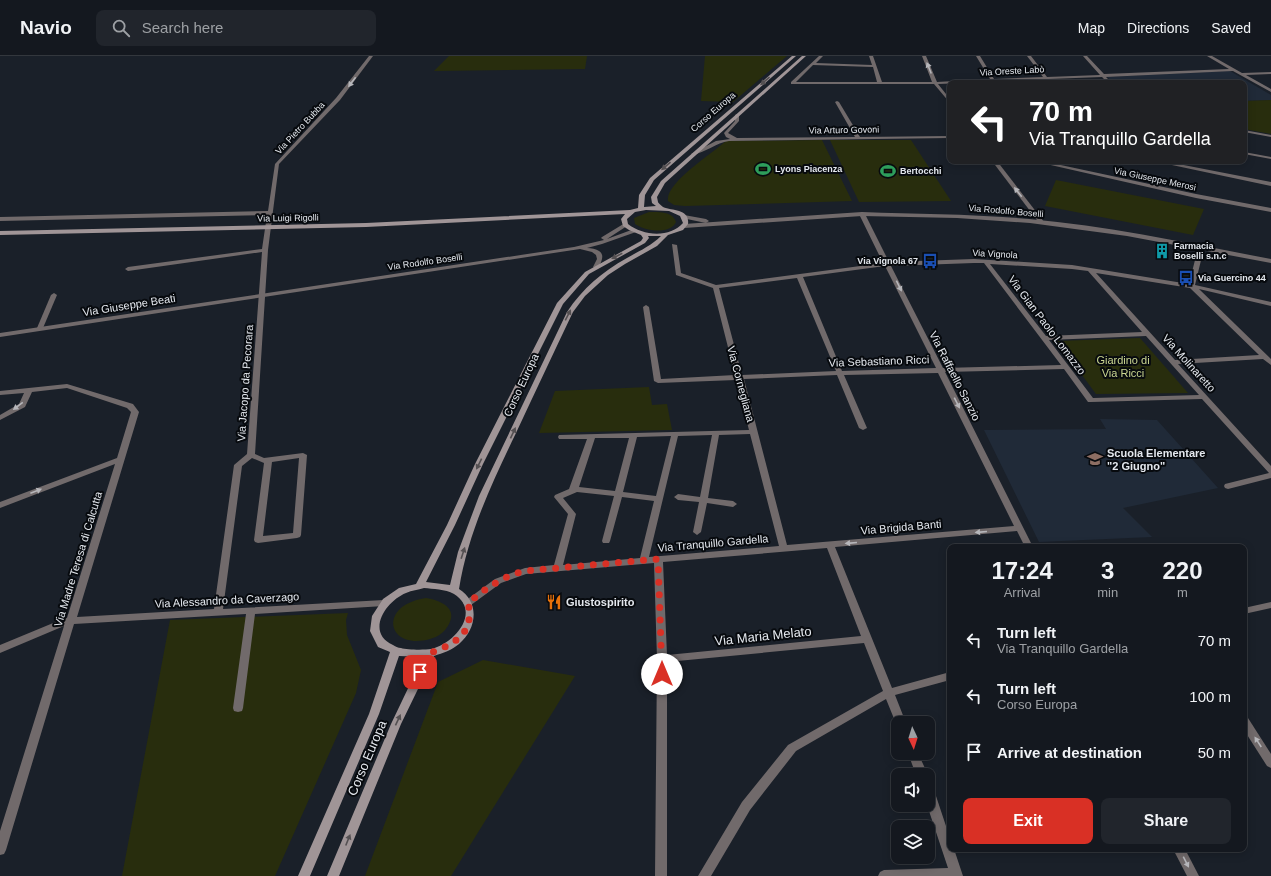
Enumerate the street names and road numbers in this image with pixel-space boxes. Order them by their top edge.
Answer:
street label: Via Oreste Labò [979,64,1045,78]
street label: Corso Europa [689,90,737,134]
street label: Via Pietro Bubba [273,100,327,156]
street label: Via Arturo Govoni [809,124,879,136]
street label: Via Giuseppe Merosi [1113,165,1197,193]
street label: Via Rodolfo Boselli [968,203,1044,219]
street label: Via Luigi Rigolli [257,212,319,224]
street label: Via Vignola [972,248,1018,260]
street label: Via Rodolfo Boselli [387,252,463,272]
street label: Via Gian Paolo Lomazzo [1006,273,1088,377]
street label: Via Giuseppe Beati [82,292,176,318]
street label: Via Jacopo da Pecorara [235,323,255,442]
street label: Via Raffaello Sanzio [927,329,983,423]
street label: Via Molinaretto [1160,332,1218,394]
street label: Via Cornegliana [725,345,757,424]
street label: Corso Europa [501,351,541,418]
street label: Via Sebastiano Ricci [828,353,930,369]
street label: Via Madre Teresa di Calcutta [52,489,105,628]
street label: Via Brigida Banti [860,517,942,537]
street label: Via Tranquillo Gardella [657,532,770,554]
street label: Via Alessandro da Caverzago [154,590,300,610]
street label: Via Maria Melato [714,623,812,649]
street label: Corso Europa [344,717,390,798]

